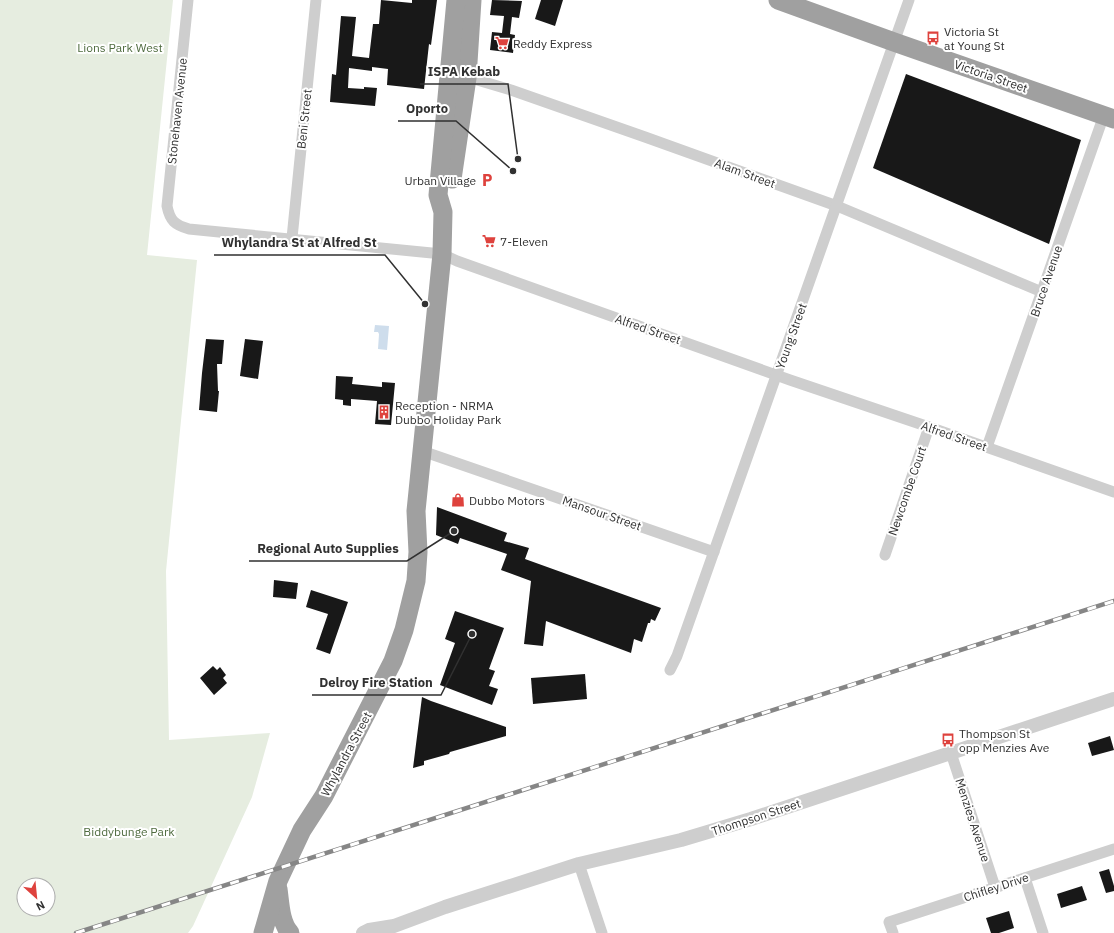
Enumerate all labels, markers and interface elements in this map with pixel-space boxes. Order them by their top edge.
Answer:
place label: Victoria St at Young St [944,24,1005,53]
bus stop icon: Victoria St at Young St [925,30,941,46]
supermarket icon: Reddy Express [494,35,510,51]
place label: Reddy Express [513,36,593,51]
park label: Lions Park West [77,40,163,55]
street label: Victoria Street [952,56,1030,96]
street label: Stonehaven Avenue [164,57,190,165]
callout: ISPA Kebab [420,59,508,84]
text: ISPA Kebab [428,63,500,80]
street label: Beni Street [293,88,315,150]
callout: Oporto [398,96,456,121]
text: Oporto [406,100,448,117]
street label: Alam Street [713,155,777,191]
parking icon: Urban Village [479,172,495,188]
place label: Urban Village [404,173,476,188]
callout: Whylandra St at Alfred St [214,230,385,255]
supermarket icon: 7-Eleven [481,233,497,249]
text: Whylandra St at Alfred St [221,234,377,251]
place label: 7-Eleven [500,234,548,249]
street label: Bruce Avenue [1027,243,1065,319]
street label: Young Street [772,301,810,371]
street label: Alfred Street [613,311,683,347]
place label: Reception - NRMA Dubbo Holiday Park [395,398,502,427]
building icon: Reception - NRMA Dubbo Holiday Park [376,404,392,420]
street label: Alfred Street [919,418,989,454]
street label: Newcombe Court [885,444,929,538]
shop icon: Dubbo Motors [450,492,466,508]
street label: Mansour Street [561,492,643,534]
place label: Dubbo Motors [469,493,545,508]
callout: Regional Auto Supplies [249,536,407,561]
text: Regional Auto Supplies [257,540,399,557]
callout: Delroy Fire Station [312,670,441,695]
text: Delroy Fire Station [319,674,433,691]
street label: Whylandra Street [317,709,375,799]
place label: Thompson St opp Menzies Ave [959,726,1050,755]
bus stop icon: Thompson St opp Menzies Ave [940,732,956,748]
street label: Menzies Avenue [952,776,994,864]
street label: Thompson Street [709,796,803,838]
park label: Biddybunge Park [83,824,175,839]
street label: Chifley Drive [962,869,1031,905]
north arrow [16,877,56,917]
text: N [34,898,47,914]

